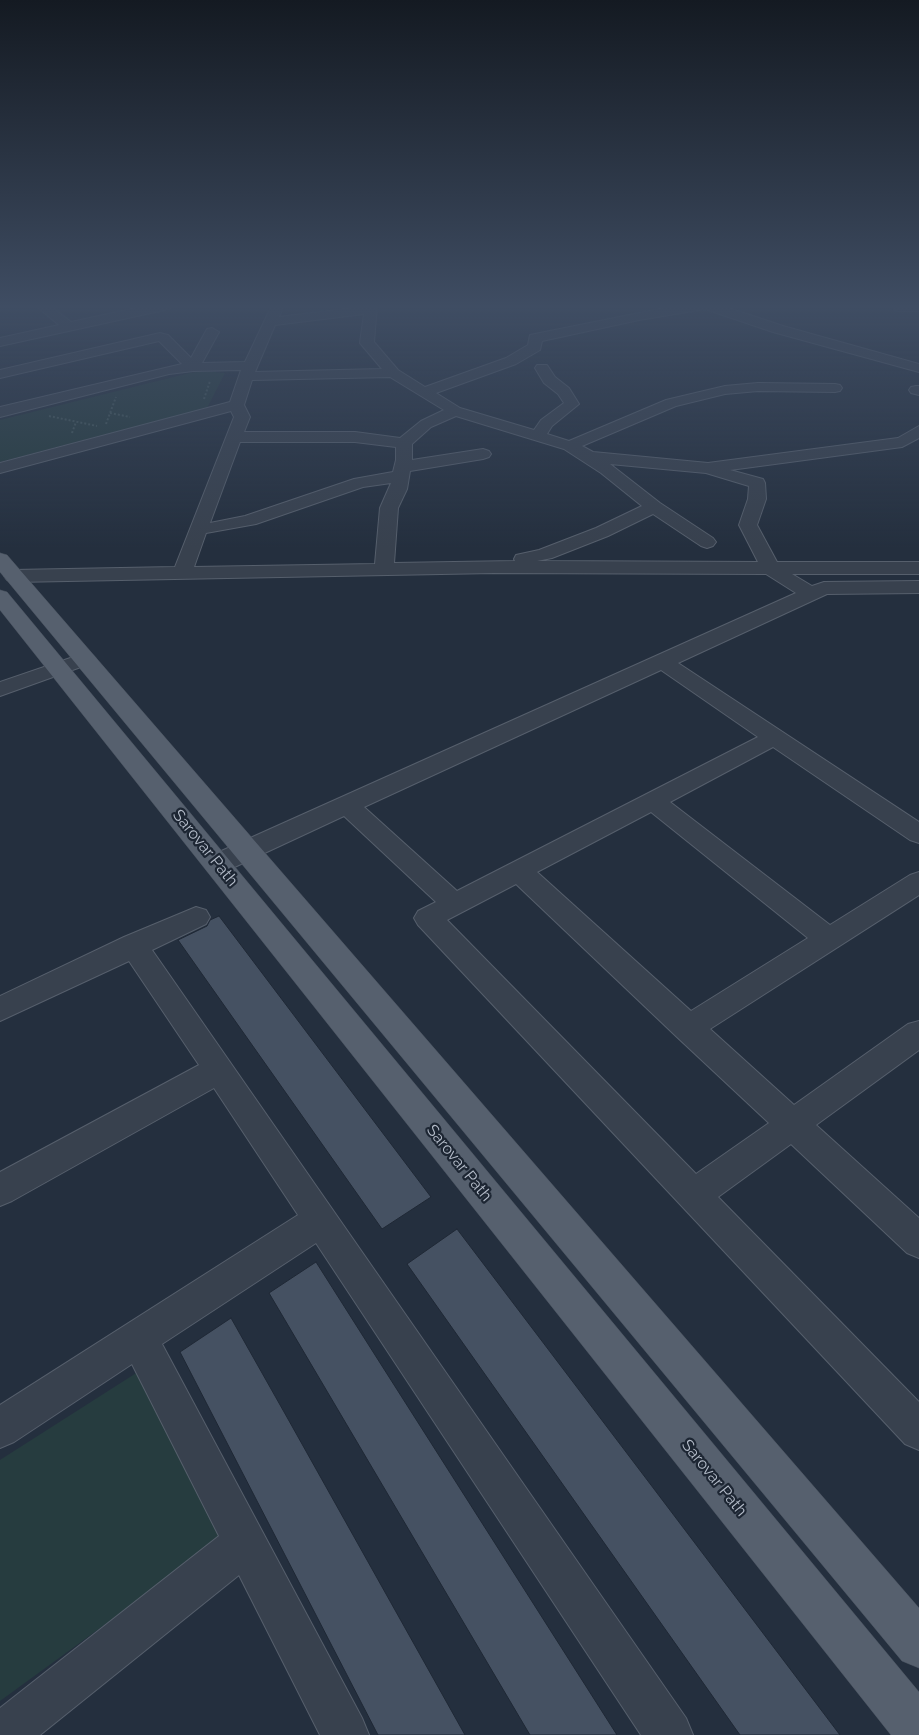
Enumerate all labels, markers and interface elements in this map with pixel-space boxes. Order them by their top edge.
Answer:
street label: Sarovar Path [168,806,242,890]
street label: Sarovar Path [422,1121,496,1205]
street label: Sarovar Path [677,1436,751,1520]

